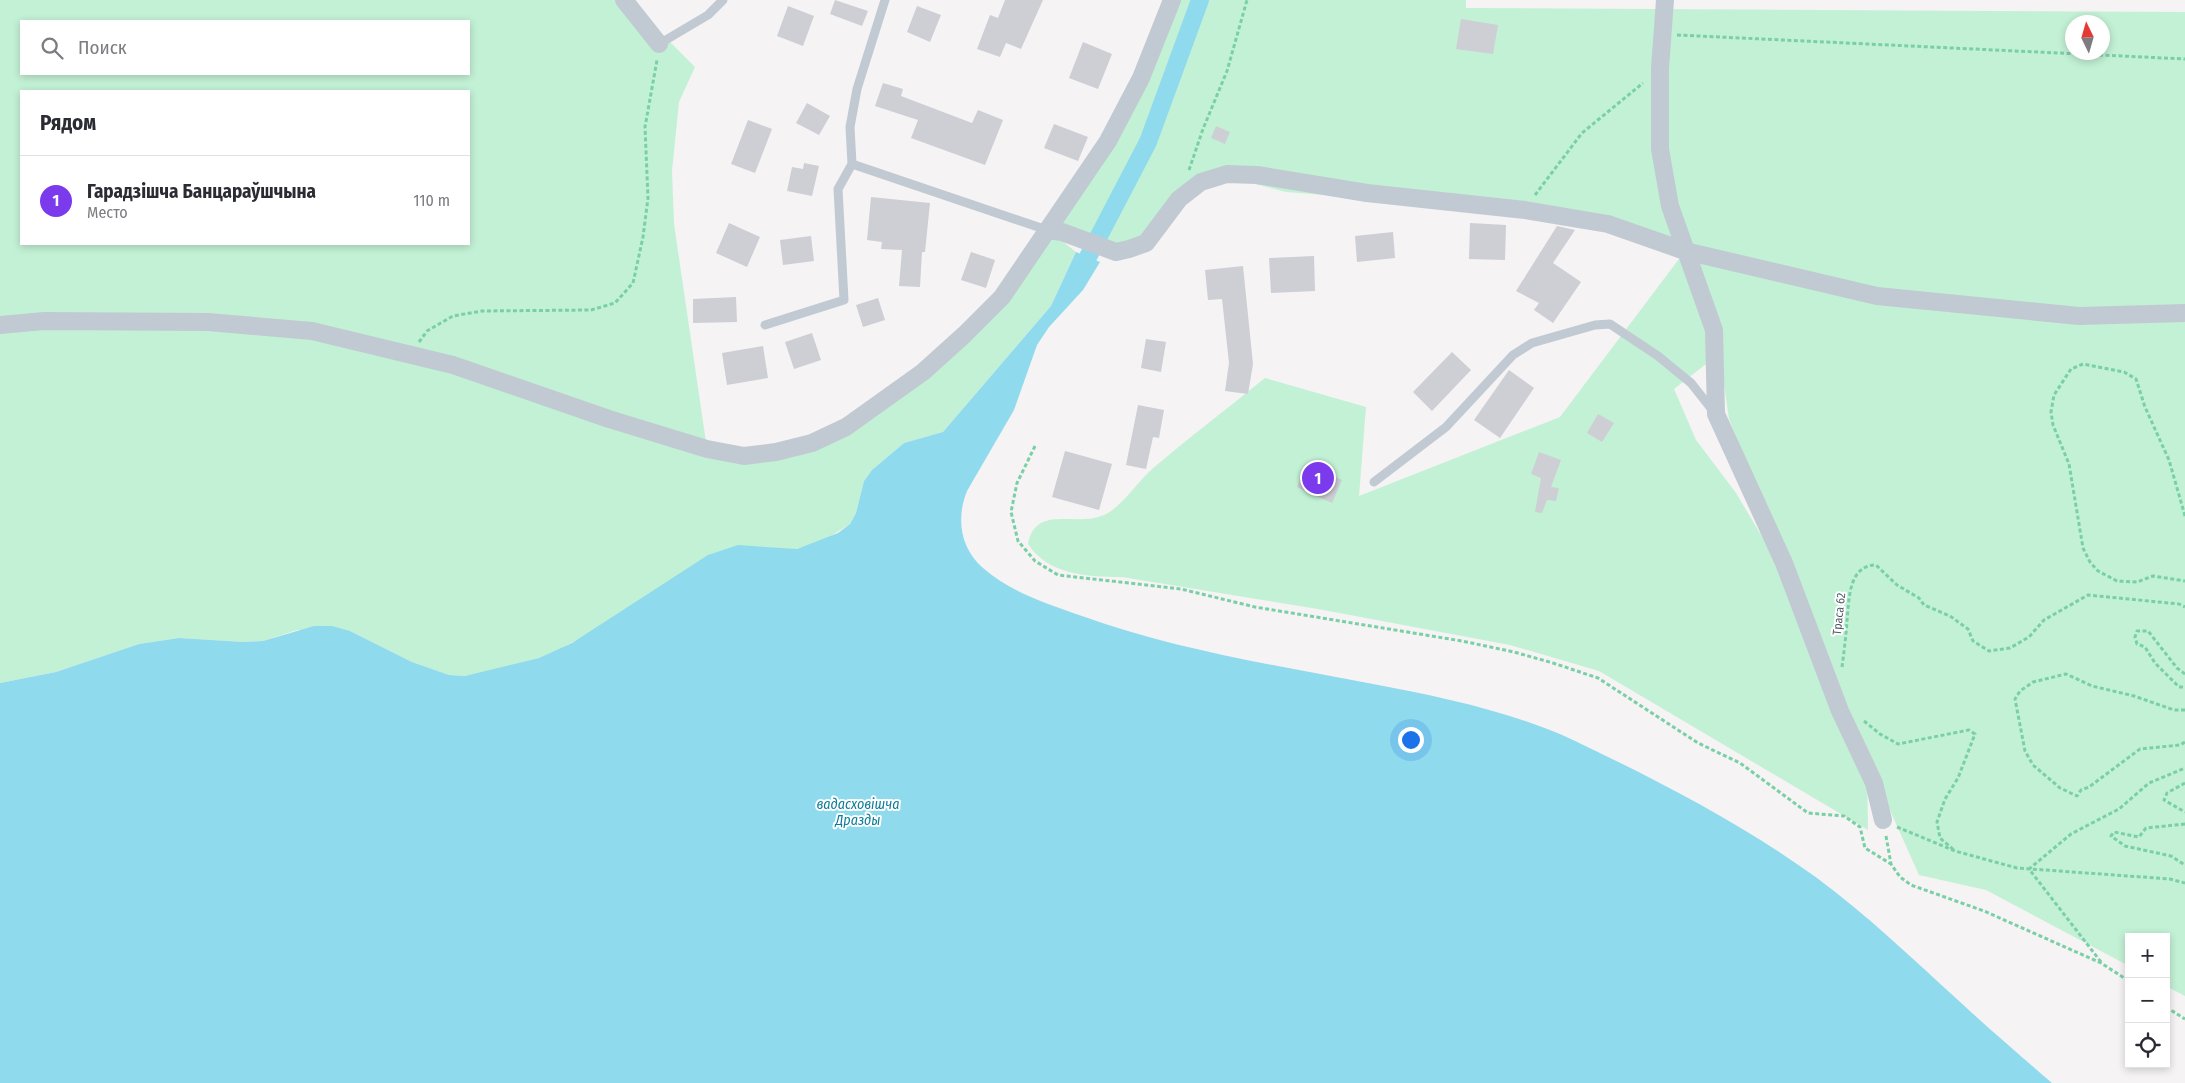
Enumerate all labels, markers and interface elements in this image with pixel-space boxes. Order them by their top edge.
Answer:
north arrow [2065,15,2110,60]
search box [20,20,470,75]
icon: search [38,34,66,62]
text: Поиск [78,36,127,59]
text: Рядом [40,110,96,136]
text: Гарадзішча Банцараўшчына [87,180,316,203]
text: 1 [53,191,59,210]
text: 110 m [413,191,450,210]
text: Место [87,203,128,222]
pin: 1 [1302,459,1334,497]
street label: Траса 62 [1830,592,1848,636]
your location [1398,727,1424,753]
water label: вадасховішча Дразды [817,796,899,829]
map controls [2125,933,2170,1068]
button: + [2125,933,2170,978]
button: − [2125,978,2170,1023]
button: locate [2125,1023,2170,1068]

